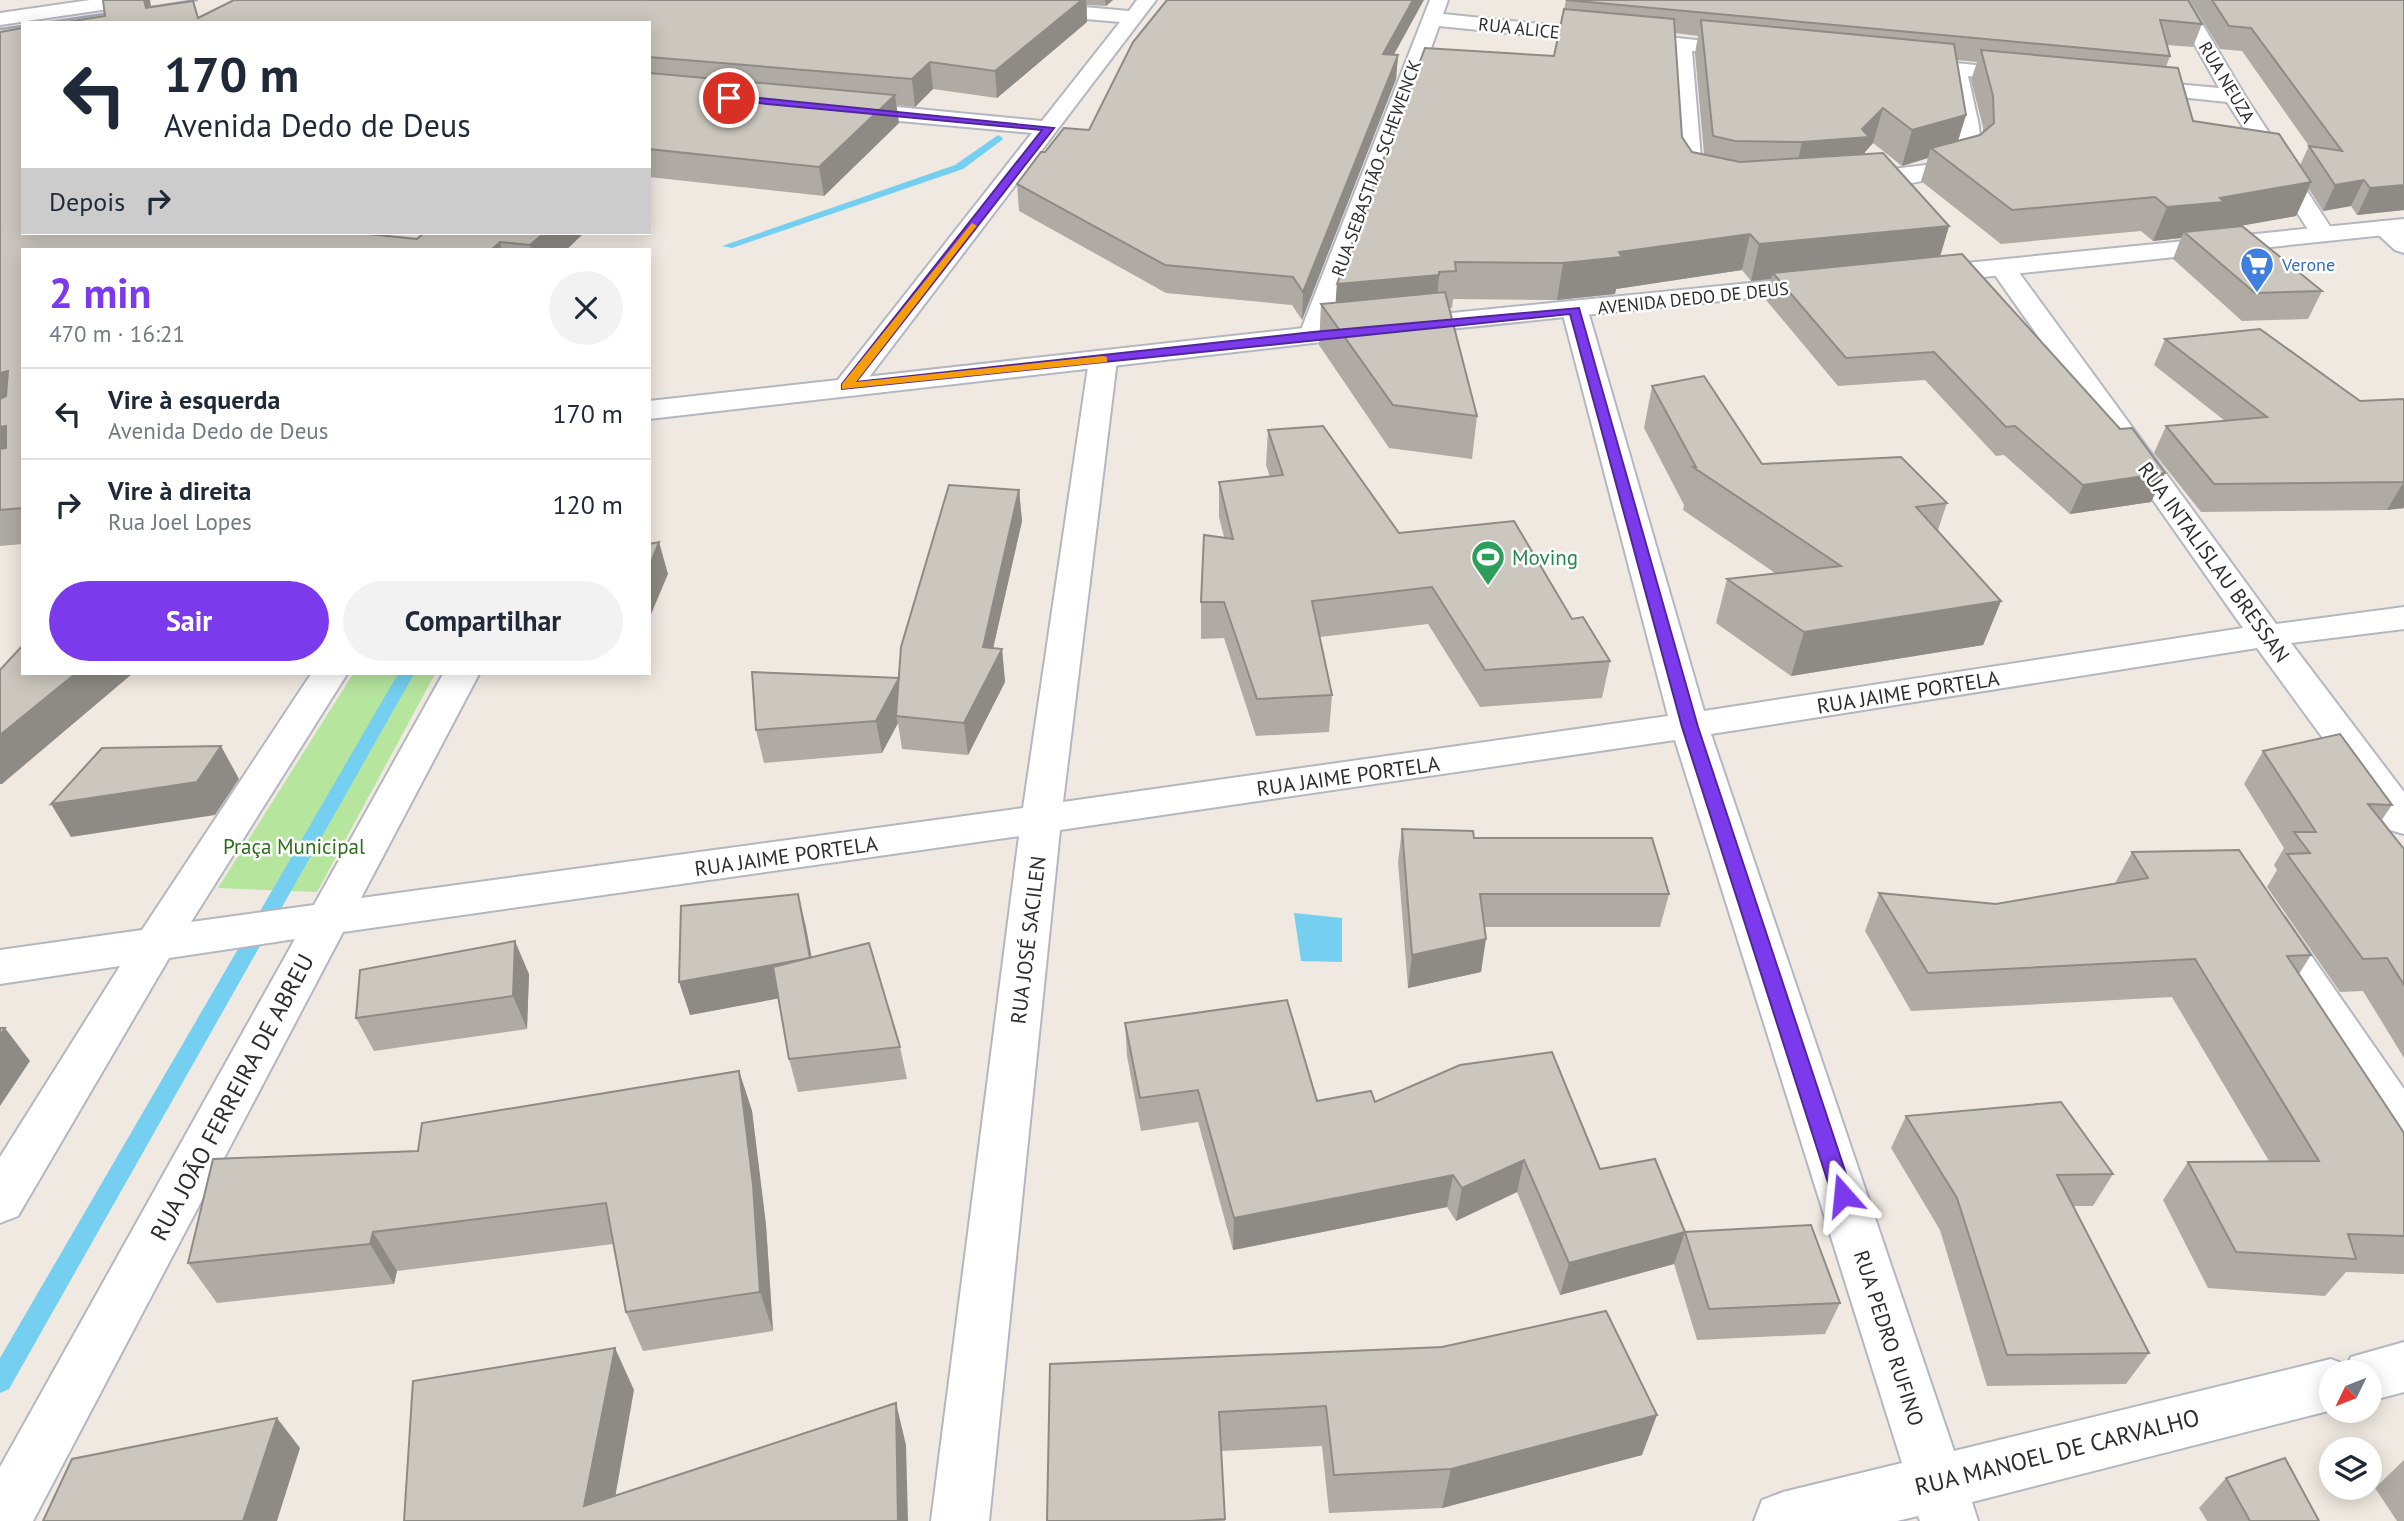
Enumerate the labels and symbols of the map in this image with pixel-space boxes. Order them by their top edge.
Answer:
street label: RUA ALICE [1477,12,1561,44]
street label: RUA NEUZA [2194,37,2260,127]
street label: RUA SEBASTIÃO SCHEWENCK [1326,57,1426,279]
pin [699,68,759,128]
supermarket icon: Verone [2238,245,2276,294]
place label: Verone [2281,253,2335,276]
street label: AVENIDA DEDO DE DEUS [1596,277,1790,319]
street label: RUA INTALISLAU BRESSAN [2132,456,2296,668]
sports icon: Moving [1469,538,1507,587]
place label: Moving [1512,544,1578,571]
street label: RUA JAIME PORTELA [1815,664,2002,720]
street label: RUA JAIME PORTELA [1255,750,1442,802]
street label: RUA JAIME PORTELA [693,830,880,882]
park label: Praça Municipal [223,833,365,860]
street label: RUA JOSÉ SACILEN [1004,855,1052,1025]
street label: RUA JOÃO FERREIRA DE ABREU [143,948,321,1246]
position arrow [1806,1158,1880,1232]
street label: RUA PEDRO RUFINO [1848,1247,1930,1429]
north arrow [2319,1360,2382,1423]
street label: RUA MANOEL DE CARVALHO [1911,1402,2203,1502]

